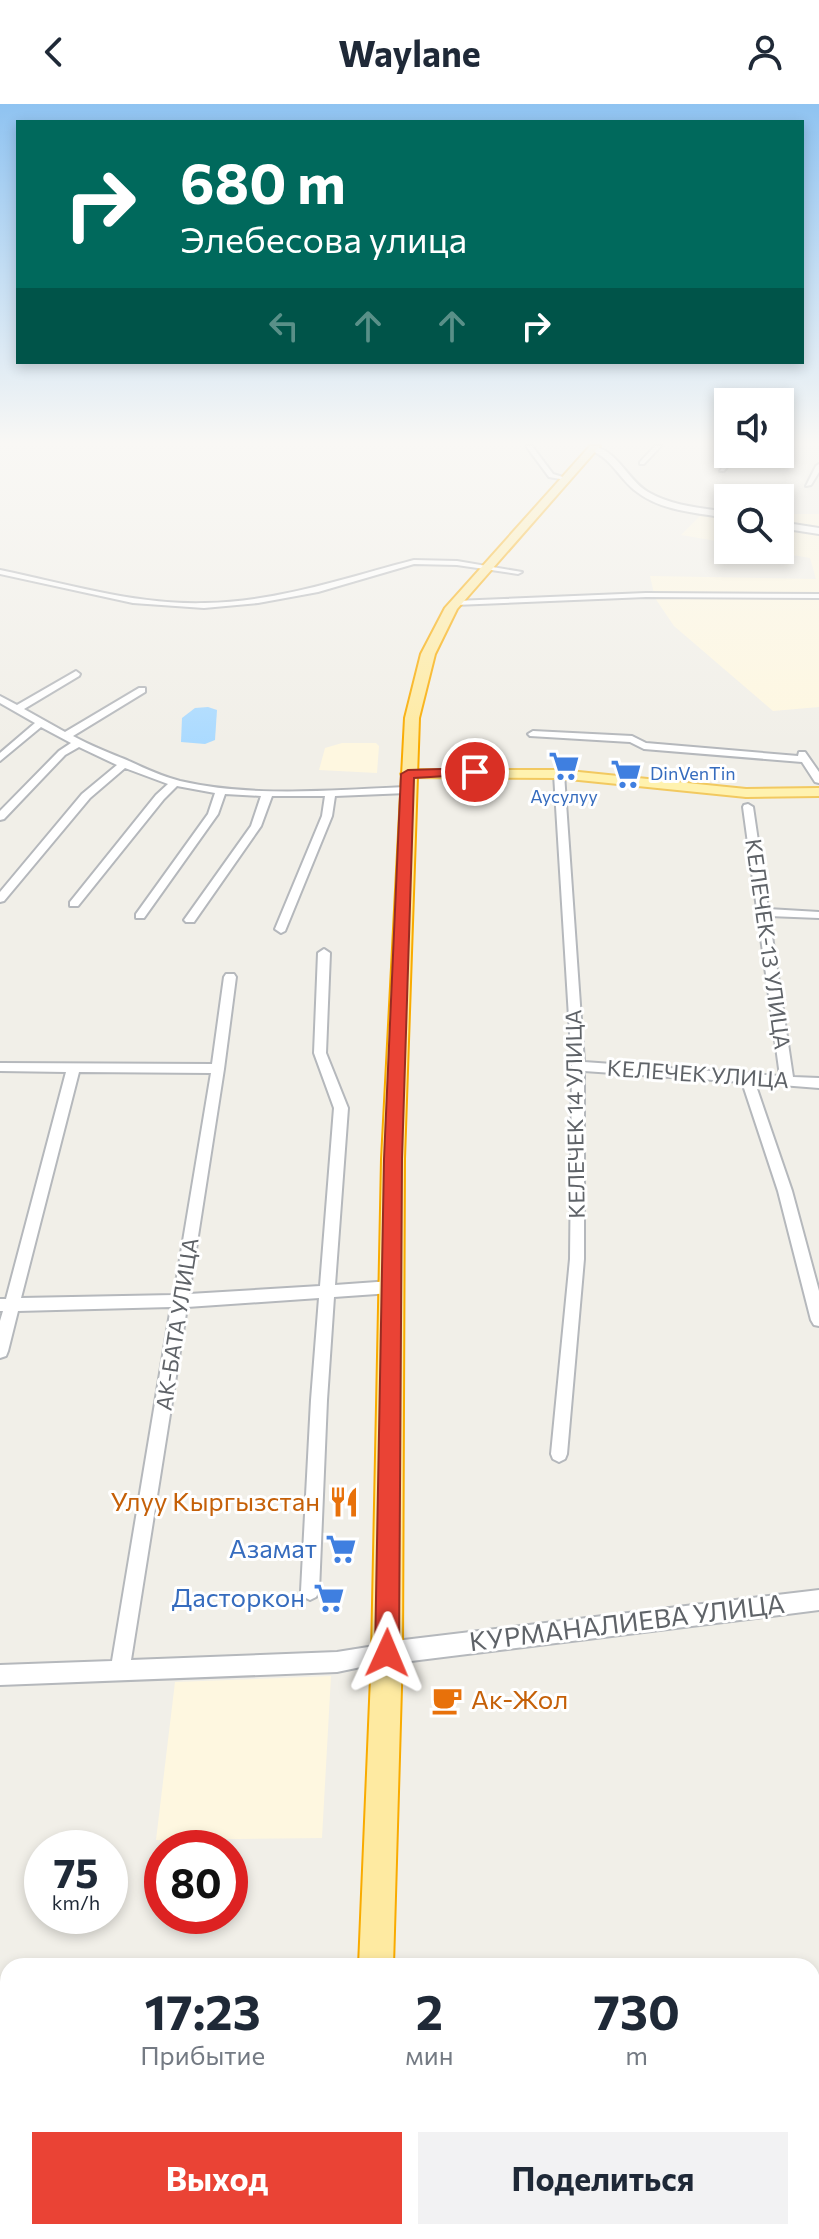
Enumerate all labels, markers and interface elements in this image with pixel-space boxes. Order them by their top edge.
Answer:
icon: back [32,30,76,74]
text: Waylane [338,30,481,74]
icon: person [743,30,787,74]
text: 680 m [180,147,346,216]
icon: right [48,152,152,256]
text: Элебесова улица [180,216,467,260]
icon: left [262,304,306,348]
icon: ahead [346,304,390,348]
icon: ahead [430,304,474,348]
icon: right [514,304,558,348]
map controls [714,388,794,564]
button: sound [714,388,794,468]
button: search [714,484,794,564]
pin [441,738,509,806]
supermarket icon: Аусулуу [547,749,581,783]
icon: arrive [453,750,497,794]
supermarket icon: DinVenTin [609,757,643,791]
place label: DinVenTin [650,762,736,784]
place label: Аусулуу [530,785,598,807]
street label: КЕЛЕЧЕК-13 УЛИЦА [740,837,797,1051]
street label: КЕЛЕЧЕК 14 УЛИЦА [559,1009,590,1219]
street label: КЕЛЕЧЕК УЛИЦА [606,1054,790,1093]
street label: АК-БАТА УЛИЦА [150,1236,203,1412]
place label: Улуу Кыргызстан [110,1485,320,1516]
restaurant icon: Улуу Кыргызстан [327,1485,361,1519]
place label: Азамат [229,1532,317,1563]
supermarket icon: Азамат [324,1532,358,1566]
place label: Дасторкон [172,1581,305,1612]
supermarket icon: Дасторкон [312,1581,346,1615]
street label: КУРМАНАЛИЕВА УЛИЦА [467,1587,786,1656]
position arrow [345,1611,429,1695]
cafe icon: Ак-Жол [430,1683,464,1717]
place label: Ак-Жол [471,1683,568,1714]
speed limit sign: 80 [144,1830,248,1934]
text: 75 [53,1847,99,1896]
text: km/h [52,1890,100,1914]
text: 17:23 [145,1981,261,2040]
text: 2 [416,1981,443,2040]
text: 730 [594,1981,680,2040]
text: Прибытие [140,2039,265,2070]
text: мин [405,2039,453,2070]
text: m [625,2039,648,2070]
button: Выход [32,2132,402,2224]
button: Поделиться [418,2132,788,2224]

